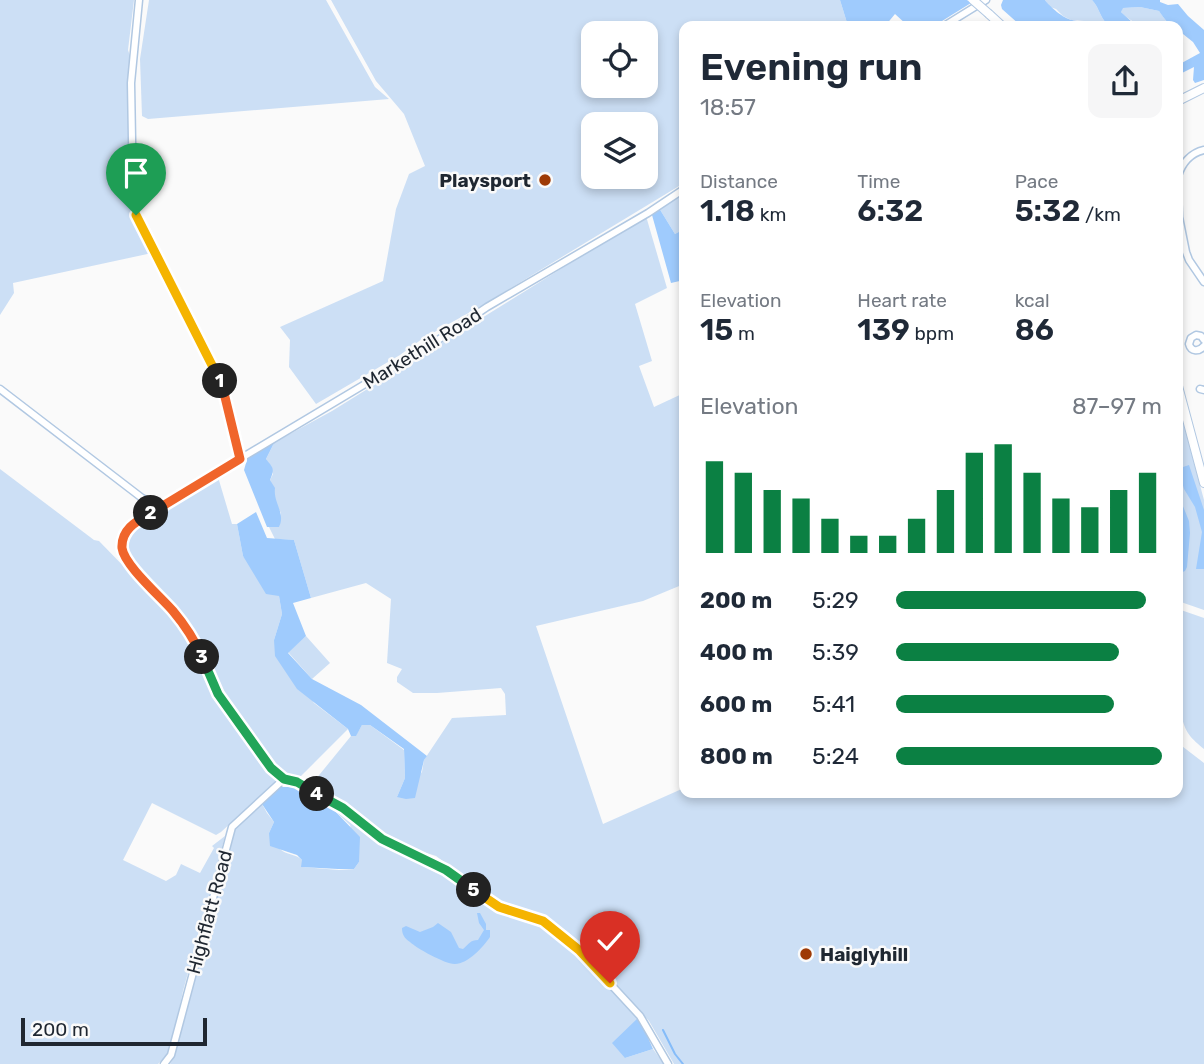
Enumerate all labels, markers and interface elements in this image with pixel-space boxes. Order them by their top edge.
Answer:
map controls [581,21,658,189]
button: locate [581,21,658,98]
text: Evening run [700,44,923,90]
button: share [1088,44,1162,118]
text: 18:57 [700,93,756,121]
button: layers [581,112,658,189]
pin [106,143,166,215]
icon: arrive [117,154,155,192]
place label: Playsport [439,169,531,192]
text: Distance [700,170,778,193]
text: Time [857,170,900,193]
text: Pace [1015,170,1058,193]
marker: Playsport [537,172,553,188]
text: 1.18 [700,193,755,229]
text: 6:32 [857,193,923,229]
text: 5:32 [1015,193,1080,229]
text: km [755,203,786,226]
text: /km [1080,203,1121,226]
text: Elevation [700,289,781,312]
text: Heart rate [857,289,947,312]
text: kcal [1015,289,1050,312]
street label: Markethill Road [359,303,486,394]
text: 15 [700,312,733,348]
text: 139 [857,312,910,348]
text: 86 [1015,312,1054,348]
text: m [733,322,755,345]
text: bpm [910,322,954,345]
pin: 1 [202,364,238,398]
text: 1 [215,369,224,392]
text: Elevation [700,392,799,420]
text: 87–97 m [1072,392,1162,420]
pin: 2 [134,496,168,530]
text: 2 [144,501,157,524]
text: 200 m [700,586,772,614]
text: 5:29 [812,586,859,614]
text: 400 m [700,638,773,666]
text: 5:39 [812,638,859,666]
pin: 3 [184,640,220,674]
text: 3 [195,645,208,668]
text: 600 m [700,690,772,718]
text: 5:41 [812,690,855,718]
text: 800 m [700,742,773,770]
text: 5:24 [812,742,859,770]
pin: 4 [300,776,334,812]
text: 4 [310,782,323,805]
street label: Highflatt Road [182,848,237,977]
pin: 5 [456,872,491,908]
text: 5 [467,878,480,901]
pin [580,911,640,983]
icon: check [591,922,629,960]
place label: Haiglyhill [820,943,908,966]
marker: Haiglyhill [798,946,814,962]
scale bar [21,1015,206,1047]
text: 200 m [32,1018,89,1041]

